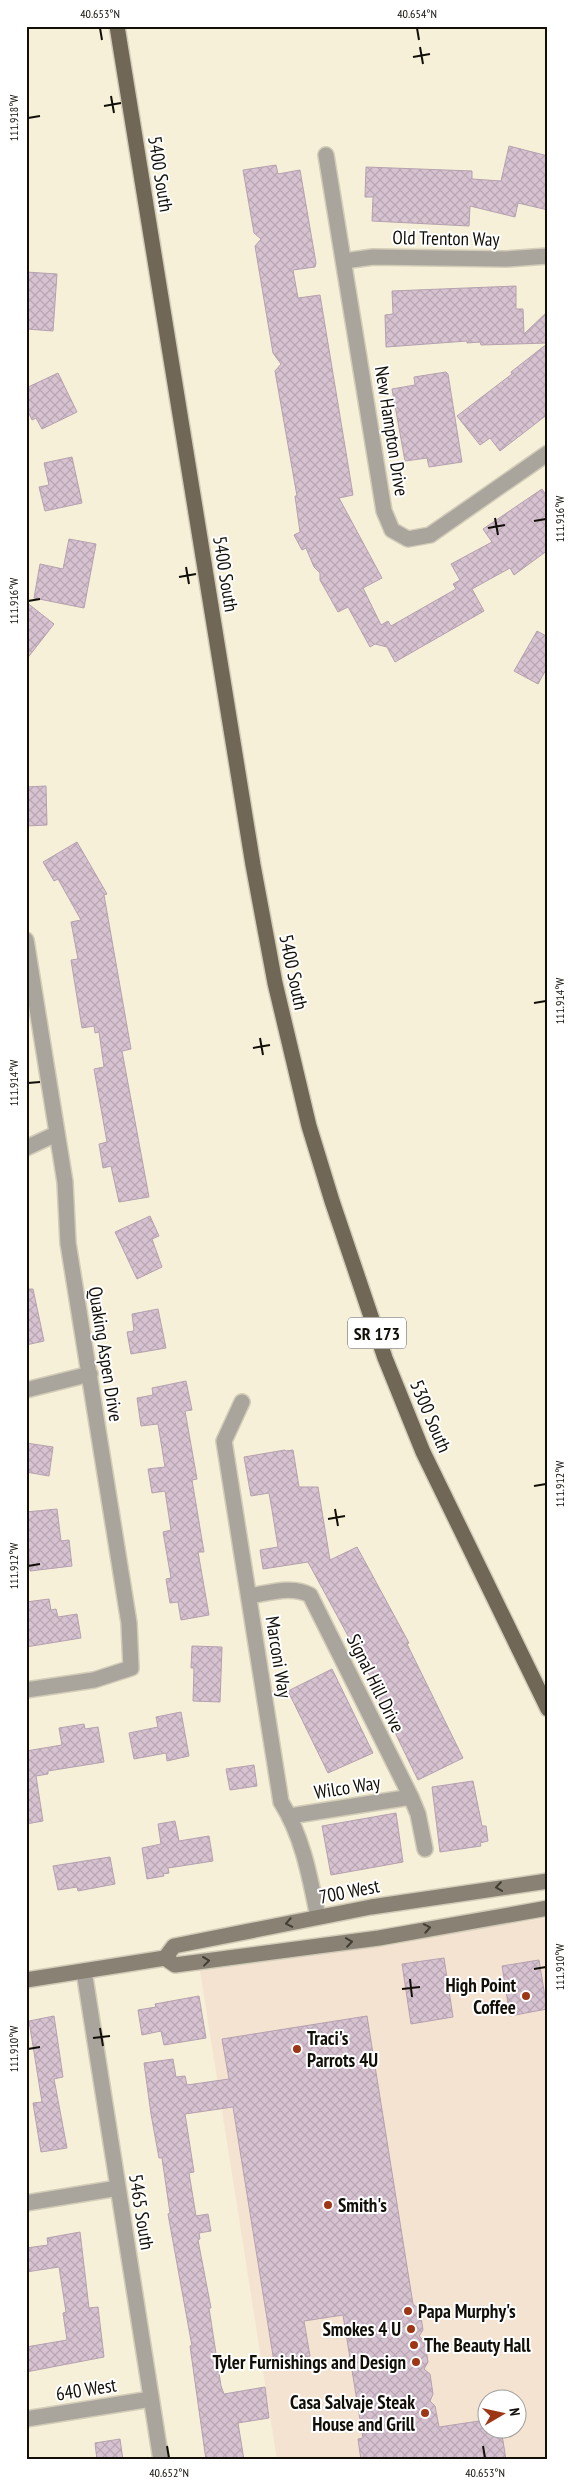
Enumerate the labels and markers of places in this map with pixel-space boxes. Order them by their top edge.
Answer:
place label: High Point Coffee [445,1973,516,2019]
marker: High Point Coffee [520,1990,532,2002]
place label: Traci's Parrots 4U [307,2026,378,2072]
marker: Traci's Parrots 4U [291,2043,303,2055]
place label: Smith's [338,2193,387,2217]
marker: Smith's [322,2199,334,2211]
place label: Papa Murphy's [418,2299,516,2323]
marker: Papa Murphy's [402,2305,414,2317]
place label: Smokes 4 U [323,2317,401,2341]
marker: Smokes 4 U [405,2323,417,2335]
place label: The Beauty Hall [424,2333,531,2357]
marker: The Beauty Hall [408,2339,420,2351]
place label: Tyler Furnishings and Design [213,2350,406,2374]
marker: Tyler Furnishings and Design [410,2356,422,2368]
place label: Casa Salvaje Steak House and Grill [290,2390,415,2436]
marker: Casa Salvaje Steak House and Grill [419,2407,431,2419]

